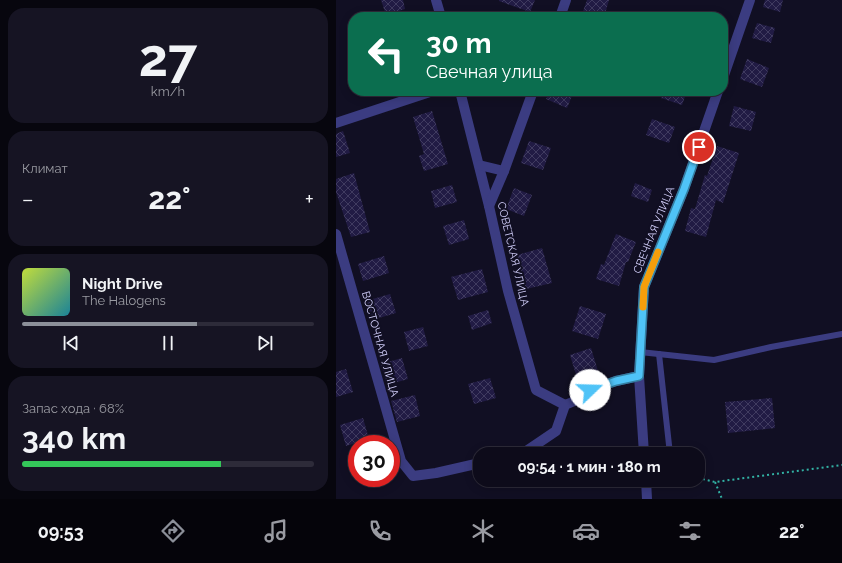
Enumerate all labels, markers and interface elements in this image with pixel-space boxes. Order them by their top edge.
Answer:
text: 27 [139,27,197,88]
text: 30 m [426,27,492,60]
icon: left [360,28,412,80]
text: Свечная улица [426,61,552,82]
text: km/h [151,84,185,99]
pin [682,130,716,164]
icon: arrive [688,136,710,158]
text: Климат [22,161,68,176]
text: 22° [148,181,190,216]
street label: СВЕЧНАЯ УЛИЦА [631,184,678,275]
text: − [22,186,34,212]
text: + [305,186,314,212]
street label: СОВЕТСКАЯ УЛИЦА [495,201,531,308]
text: Night Drive [82,275,162,293]
street label: ВОСТОЧНАЯ УЛИЦА [359,290,401,399]
text: The Halogens [82,293,166,308]
icon: previous [60,332,82,354]
icon: pause [157,332,179,354]
icon: next [254,332,276,354]
position arrow [569,369,611,411]
text: Запас хода · 68% [22,401,124,416]
text: 340 km [22,421,126,456]
speed limit sign: 30 [348,435,400,487]
text: 09:54 · 1 мин · 180 m [517,458,661,476]
icon: directions [159,517,187,545]
icon: music [262,517,290,545]
icon: phone [366,517,394,545]
icon: climate [469,517,497,545]
icon: car [572,517,600,545]
icon: filters [676,517,704,545]
text: 09:53 [38,521,84,542]
text: 22° [779,521,804,542]

